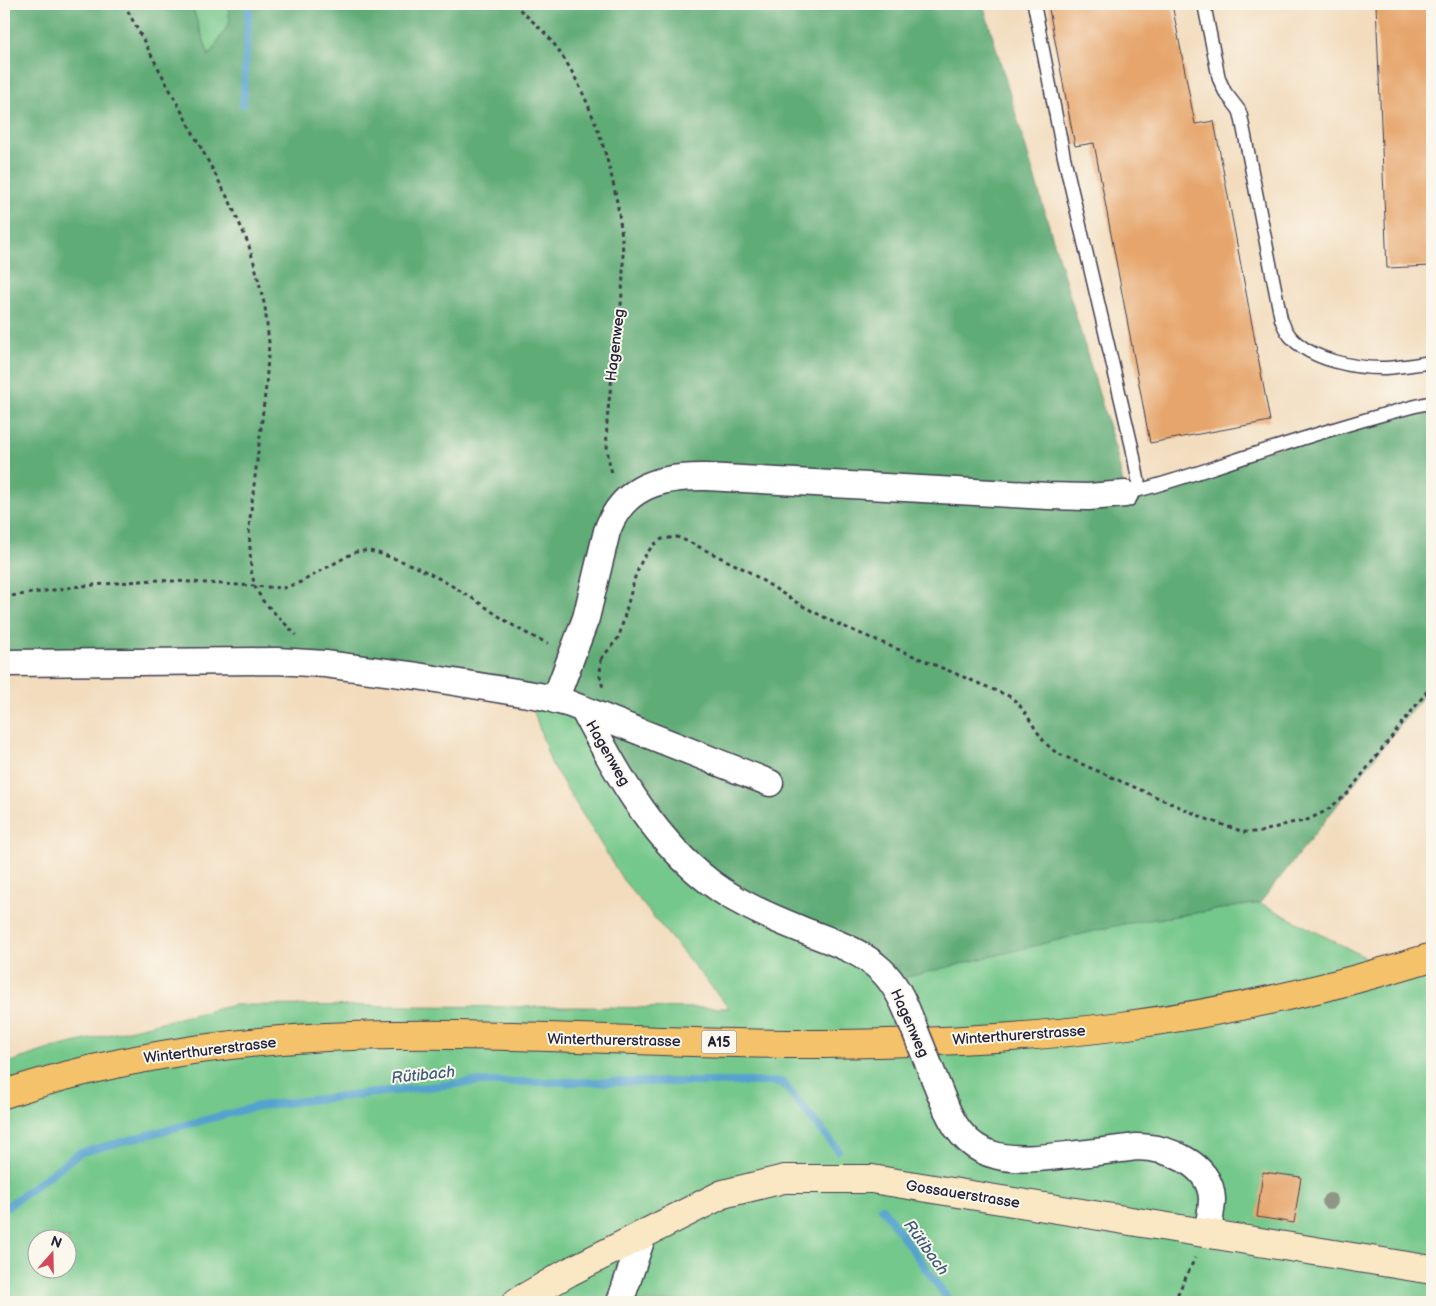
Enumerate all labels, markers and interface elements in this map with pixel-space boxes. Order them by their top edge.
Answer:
street label: Hagenweg [602,308,629,382]
street label: Hagenweg [581,717,634,790]
street label: Hagenweg [886,986,933,1060]
street label: Winterthurerstrasse [952,1021,1086,1050]
street label: Winterthurerstrasse [547,1030,681,1051]
road number: A15 [702,1030,736,1054]
street label: Winterthurerstrasse [143,1033,278,1068]
water label: Rütibach [390,1063,456,1088]
street label: Gossauerstrasse [905,1176,1021,1213]
water label: Rütibach [899,1216,952,1280]
north arrow [28,1228,78,1278]
text: N [48,1232,64,1252]

